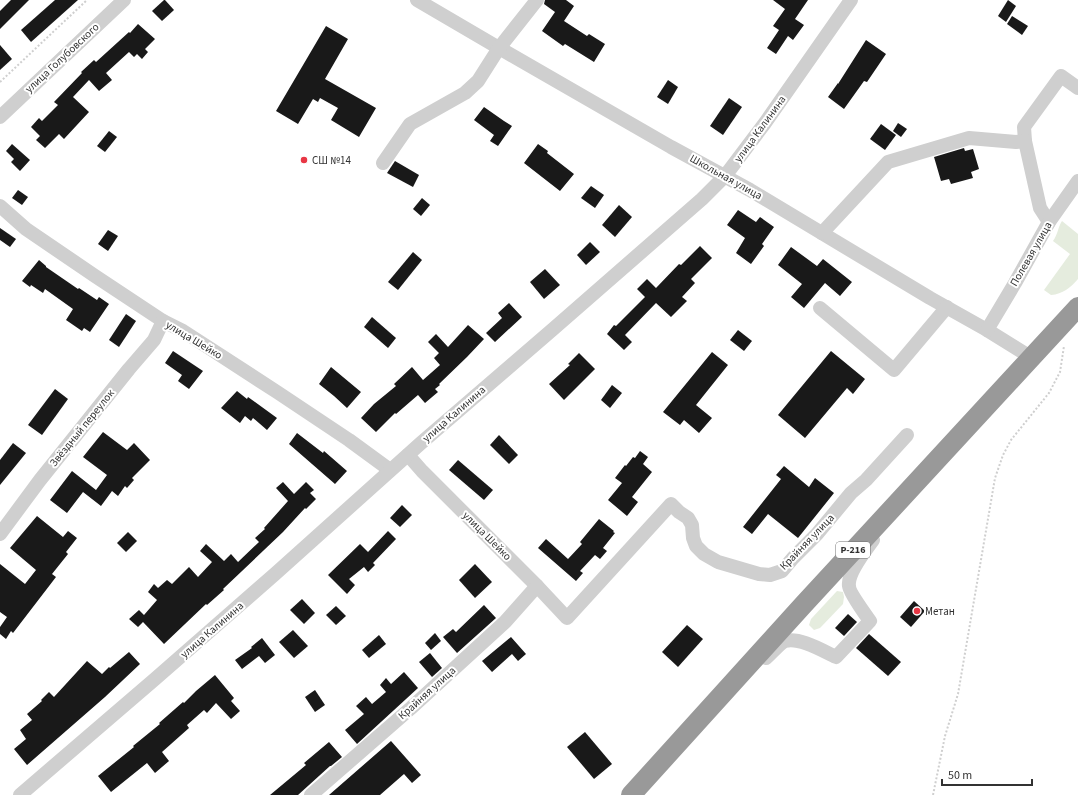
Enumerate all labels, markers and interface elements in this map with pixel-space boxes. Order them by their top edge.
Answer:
street label: улица Голубовского [22,20,102,96]
street label: улица Калинина [731,93,789,165]
street label: Школьная улица [687,151,765,203]
place label: СШ №14 [312,153,351,168]
marker: СШ №14 [299,155,309,165]
street label: Полевая улица [1006,219,1056,289]
street label: улица Шейко [163,317,225,363]
street label: улица Калинина [419,382,489,446]
street label: Звёздный переулок [46,386,118,470]
street label: улица Шейко [459,508,515,564]
street label: Крайняя улица [776,511,838,573]
road number: Р-216 [836,542,870,558]
street label: улица Калинина [177,598,247,662]
place label: Метан [925,604,955,619]
marker: Метан [912,606,922,616]
street label: Крайняя улица [395,663,459,723]
scale bar [942,761,1032,787]
text: 50 m [948,767,972,784]

